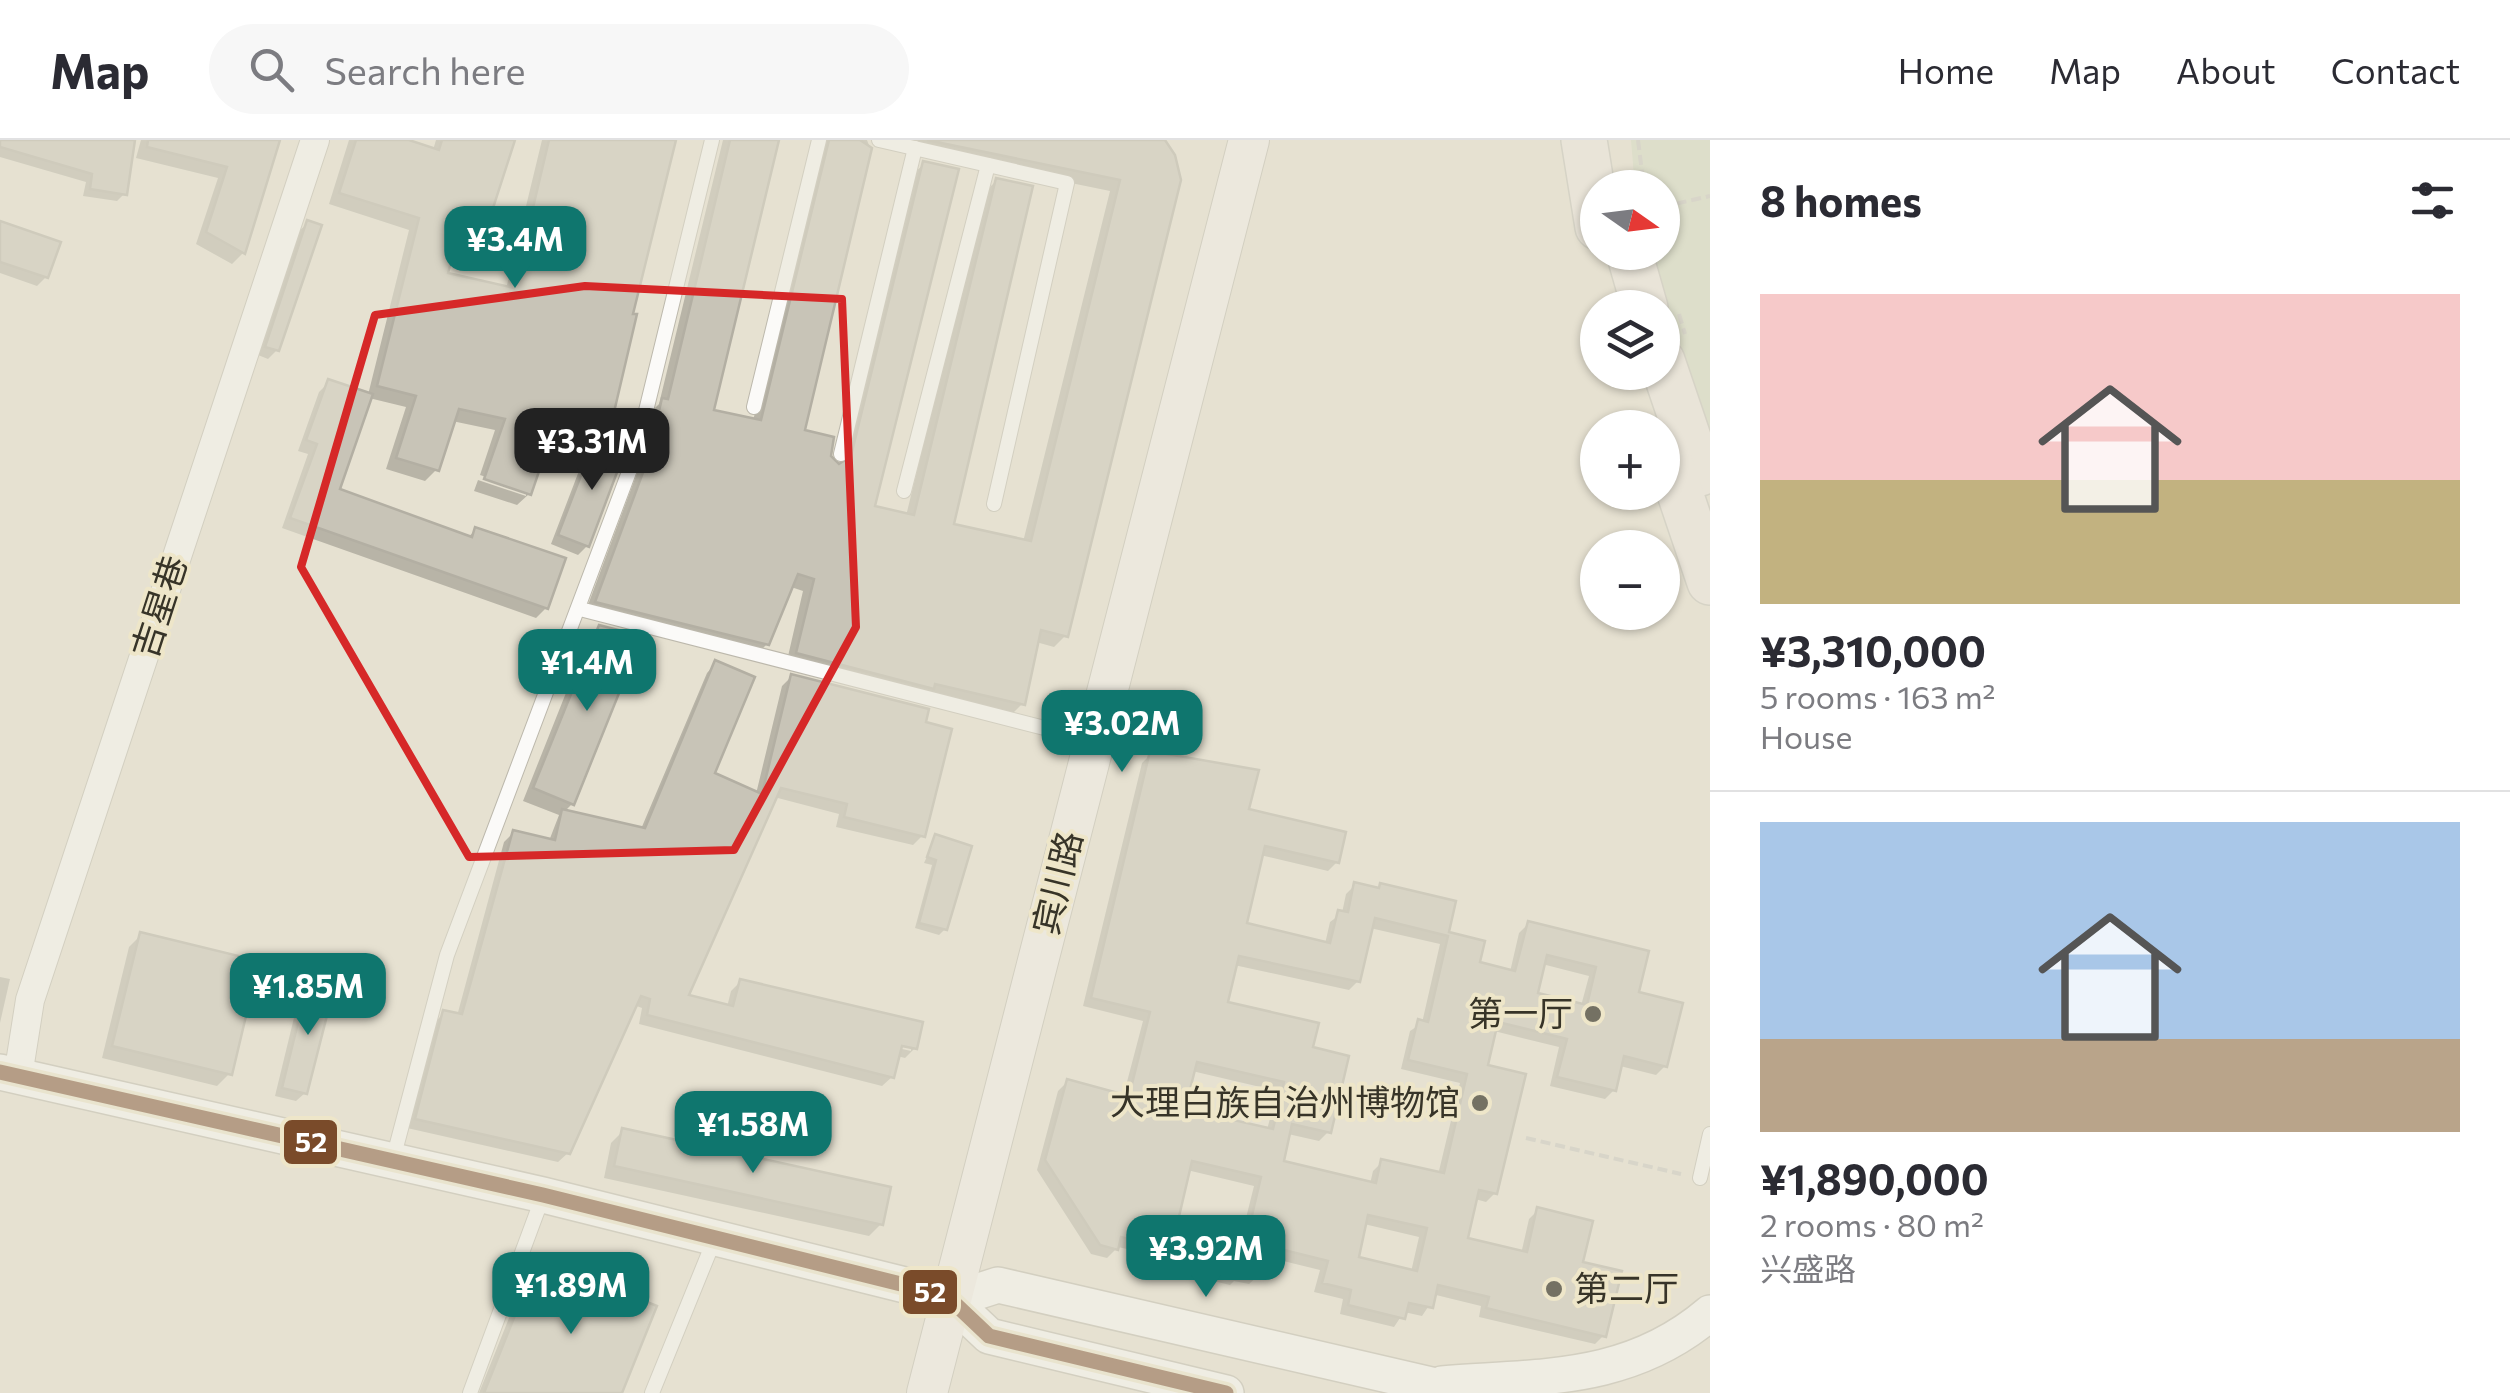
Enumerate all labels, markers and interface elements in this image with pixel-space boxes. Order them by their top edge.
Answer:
search box [209,24,909,114]
text: Map [50,40,149,99]
icon: search [244,42,299,97]
text: Search here [324,46,525,93]
text: Home [1898,48,1994,91]
text: Map [2049,48,2121,91]
text: About [2176,48,2276,91]
text: Contact [2331,48,2460,91]
north arrow [1580,170,1680,270]
map controls [1580,170,1680,630]
icon: filters [2405,173,2460,228]
text: 8 homes [1760,174,1922,226]
pin: ¥3.4M [445,206,585,291]
text: ¥3.4M [466,218,564,258]
button: layers [1580,290,1680,390]
icon: home [2020,359,2200,539]
pin: ¥3.31M [511,408,673,493]
button: + [1580,410,1680,510]
text: ¥3.31M [536,420,648,460]
button: − [1580,530,1680,630]
street label: 吉星巷 [121,550,194,663]
text: ¥3,310,000 [1760,624,1986,676]
pin: ¥1.4M [517,629,657,714]
text: ¥1.4M [540,641,634,681]
text: 5 rooms · 163 m² [1760,676,1995,716]
pin: ¥3.02M [1041,690,1203,775]
text: ¥3.02M [1064,702,1180,742]
text: House [1760,716,1852,756]
street label: 宾川路 [1022,826,1089,939]
icon: home [2020,887,2200,1067]
pin: ¥1.85M [227,953,389,1038]
text: ¥1.85M [252,965,364,1005]
place label: 第一厅 [1468,990,1573,1033]
marker: 第一厅 [1582,1003,1604,1025]
place label: 大理白族自治州博物馆 [1110,1079,1460,1122]
pin: ¥1.58M [672,1091,834,1176]
marker: 大理白族自治州博物馆 [1469,1092,1491,1114]
text: ¥1.58M [697,1103,809,1143]
line badge: 52 [282,1118,339,1166]
text: 52 [295,1124,327,1158]
text: ¥1,890,000 [1760,1152,1989,1204]
text: 2 rooms · 80 m² [1760,1204,1984,1244]
pin: ¥3.92M [1125,1215,1287,1300]
text: ¥3.92M [1148,1227,1264,1267]
text: 兴盛路 [1760,1248,1856,1288]
pin: ¥1.89M [490,1252,652,1337]
text: ¥1.89M [514,1264,628,1304]
place label: 第二厅 [1574,1265,1679,1308]
line badge: 52 [901,1268,959,1316]
text: 52 [914,1274,946,1308]
marker: 第二厅 [1543,1278,1565,1300]

